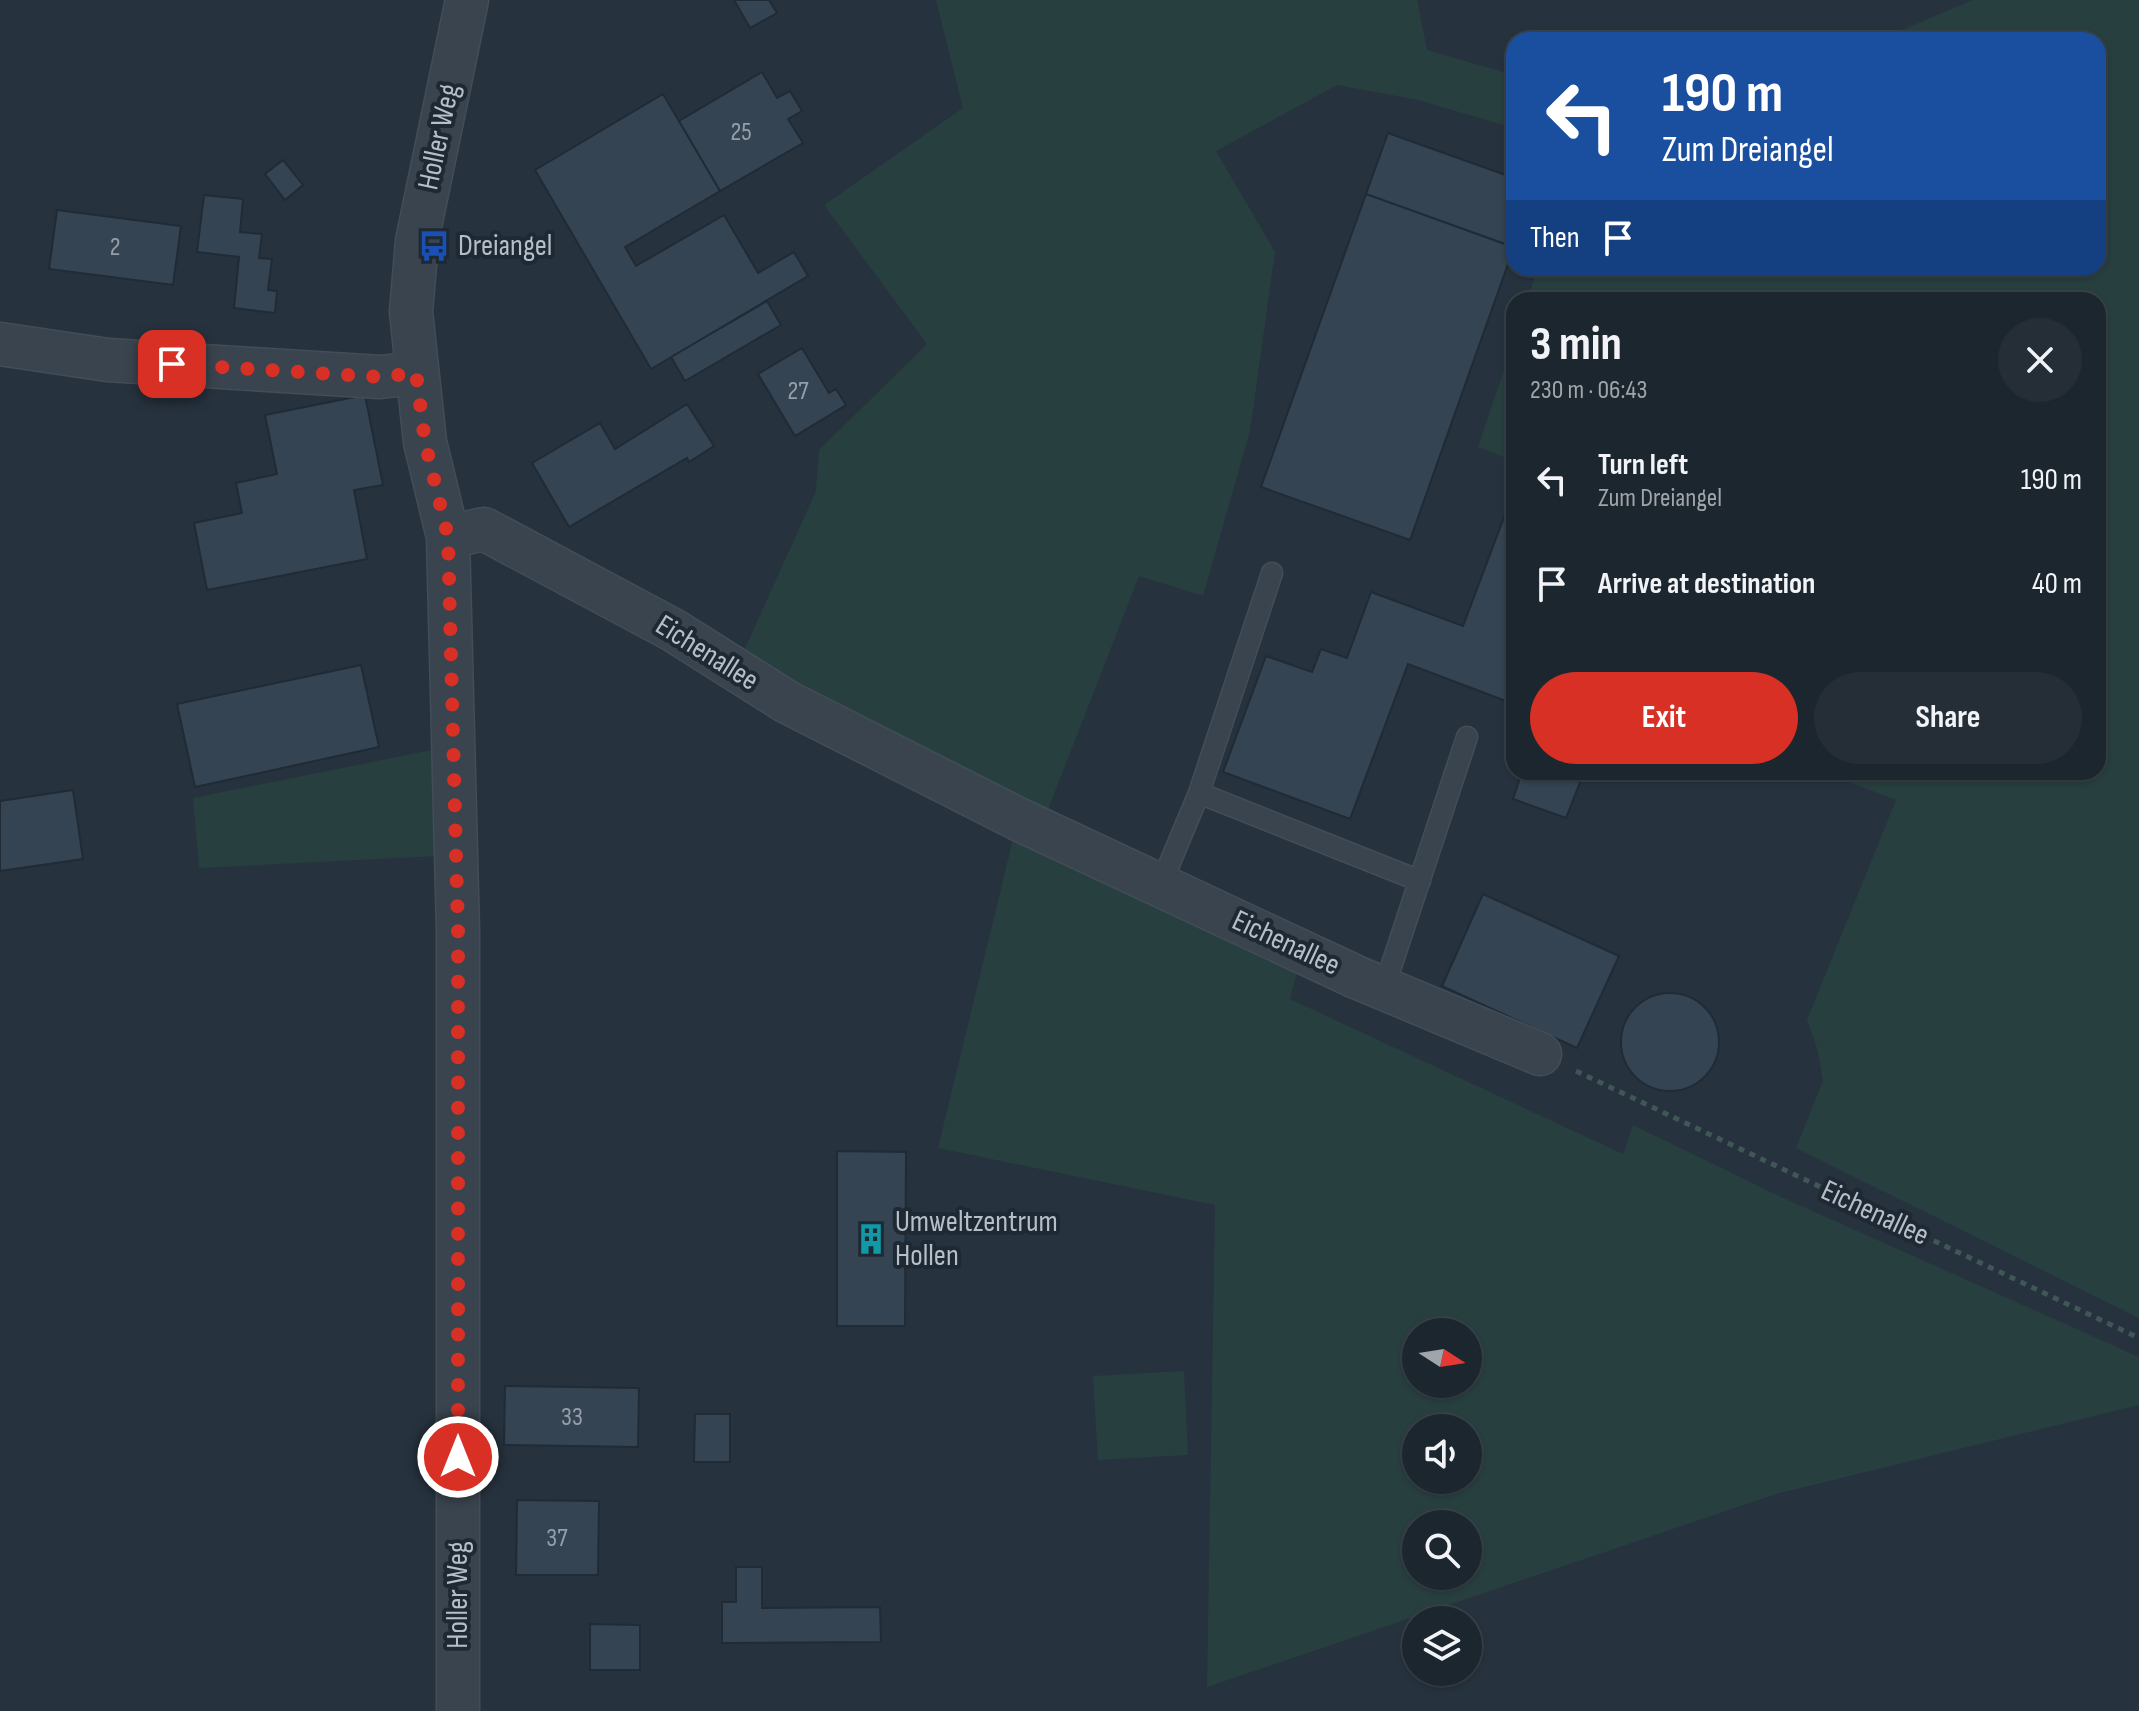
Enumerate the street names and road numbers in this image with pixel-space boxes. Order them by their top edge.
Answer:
street label: Holler Weg [410,81,468,193]
street label: Eichenallee [649,607,765,699]
street label: Eichenallee [1226,902,1346,984]
street label: Eichenallee [1815,1172,1935,1254]
street label: Holler Weg [440,1541,476,1649]

